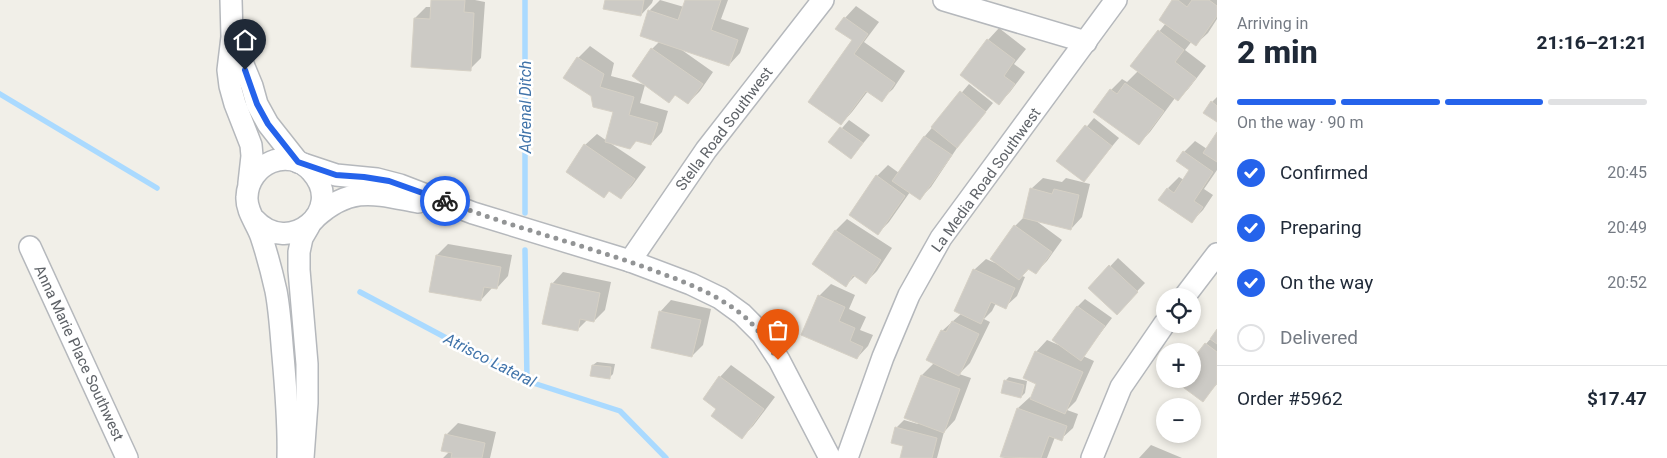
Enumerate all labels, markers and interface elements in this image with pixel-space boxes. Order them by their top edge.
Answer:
text: Arriving in [1237,14,1308,33]
pin [224,19,266,70]
icon: home [231,26,259,54]
text: 21:16–21:21 [1536,31,1647,54]
text: 2 min [1237,33,1318,71]
water label: Adrenal Ditch [516,61,535,154]
street label: Stella Road Southwest [672,64,776,194]
street label: La Media Road Southwest [928,104,1044,256]
text: On the way · 90 m [1237,113,1364,132]
icon: check [1237,159,1265,187]
text: Confirmed [1280,161,1368,184]
text: 20:45 [1607,163,1647,182]
courier [420,176,470,226]
icon: bike [431,187,459,215]
icon: check [1237,214,1265,242]
text: Preparing [1280,216,1362,239]
text: 20:49 [1607,218,1647,237]
street label: Anna Marie Place Southwest [30,262,128,444]
icon: check [1237,269,1265,297]
text: On the way [1280,271,1373,294]
text: 20:52 [1607,273,1647,292]
map controls [1156,288,1201,443]
button: locate [1156,288,1201,333]
pin [757,309,799,360]
icon: bag [764,316,792,344]
text: Delivered [1280,326,1358,349]
water label: Atrisco Lateral [440,328,539,391]
button: + [1156,343,1201,388]
text: Order #5962 [1237,387,1343,410]
text: $17.47 [1587,387,1647,410]
button: − [1156,398,1201,443]

